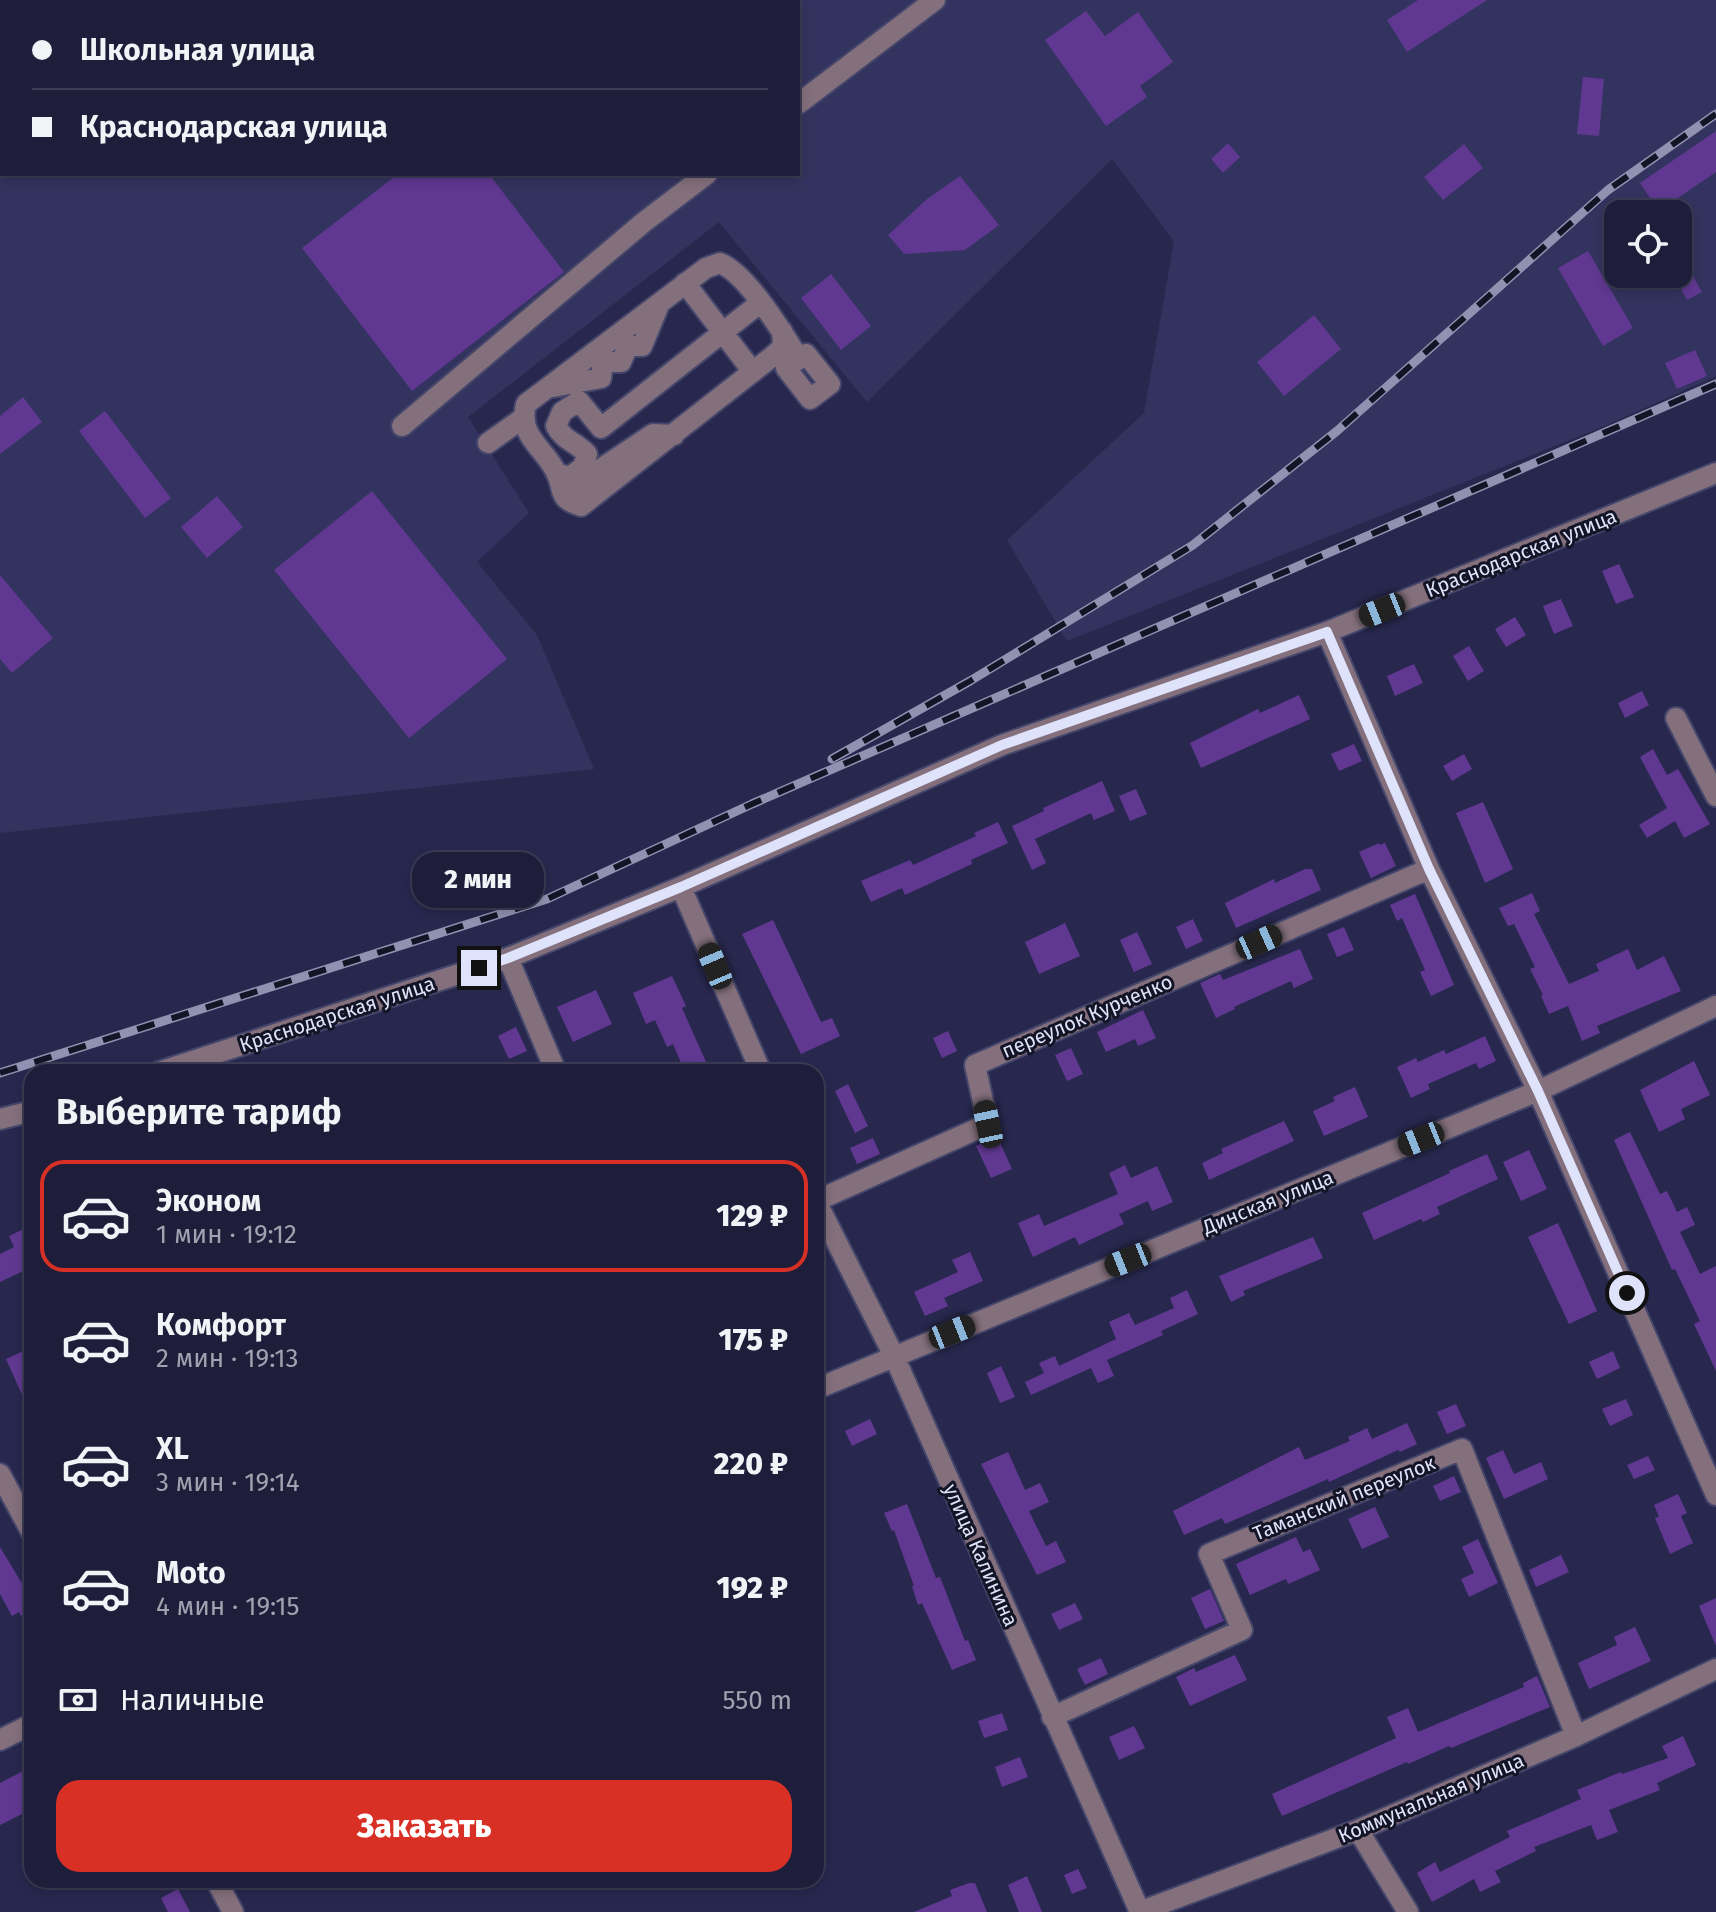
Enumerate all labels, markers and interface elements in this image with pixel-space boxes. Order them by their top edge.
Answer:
text: Школьная улица [80,32,315,68]
text: Краснодарская улица [80,109,388,145]
map controls [1604,200,1692,288]
button: locate [1604,200,1692,288]
street label: Краснодарская улица [1422,504,1620,602]
car [1355,590,1409,630]
callout: 2 мин [413,852,545,908]
text: 2 мин [444,864,512,895]
car [1232,921,1286,963]
car [695,939,735,993]
route end [461,950,497,986]
street label: переулок Курченко [998,969,1176,1063]
street label: Краснодарская улица [236,971,438,1057]
text: Выберите тариф [56,1090,342,1134]
car [971,1098,1005,1150]
car [1394,1119,1448,1159]
street label: Динская улица [1198,1165,1337,1239]
icon: car [60,1180,132,1252]
text: Эконом [156,1183,261,1219]
text: 129 ₽ [716,1198,788,1234]
text: 1 мин · 19:12 [156,1219,297,1250]
car [1101,1240,1155,1280]
route start [1609,1275,1645,1311]
icon: car [60,1304,132,1376]
text: Комфорт [156,1307,286,1343]
car [925,1312,979,1352]
text: 175 ₽ [718,1322,788,1358]
text: 2 мин · 19:13 [156,1343,299,1374]
icon: car [60,1428,132,1500]
text: XL [156,1431,189,1467]
text: 220 ₽ [714,1446,788,1482]
street label: Таманский переулок [1249,1450,1439,1546]
text: 3 мин · 19:14 [156,1467,300,1498]
street label: улица Калинина [939,1480,1023,1630]
icon: car [60,1552,132,1624]
text: Moto [156,1555,226,1591]
text: 192 ₽ [717,1570,788,1606]
text: 4 мин · 19:15 [156,1591,300,1622]
icon: cash [56,1678,100,1722]
text: Наличные [120,1682,265,1718]
text: 550 m [722,1685,792,1716]
street label: Коммунальная улица [1335,1748,1527,1848]
button: Заказать [56,1780,792,1872]

